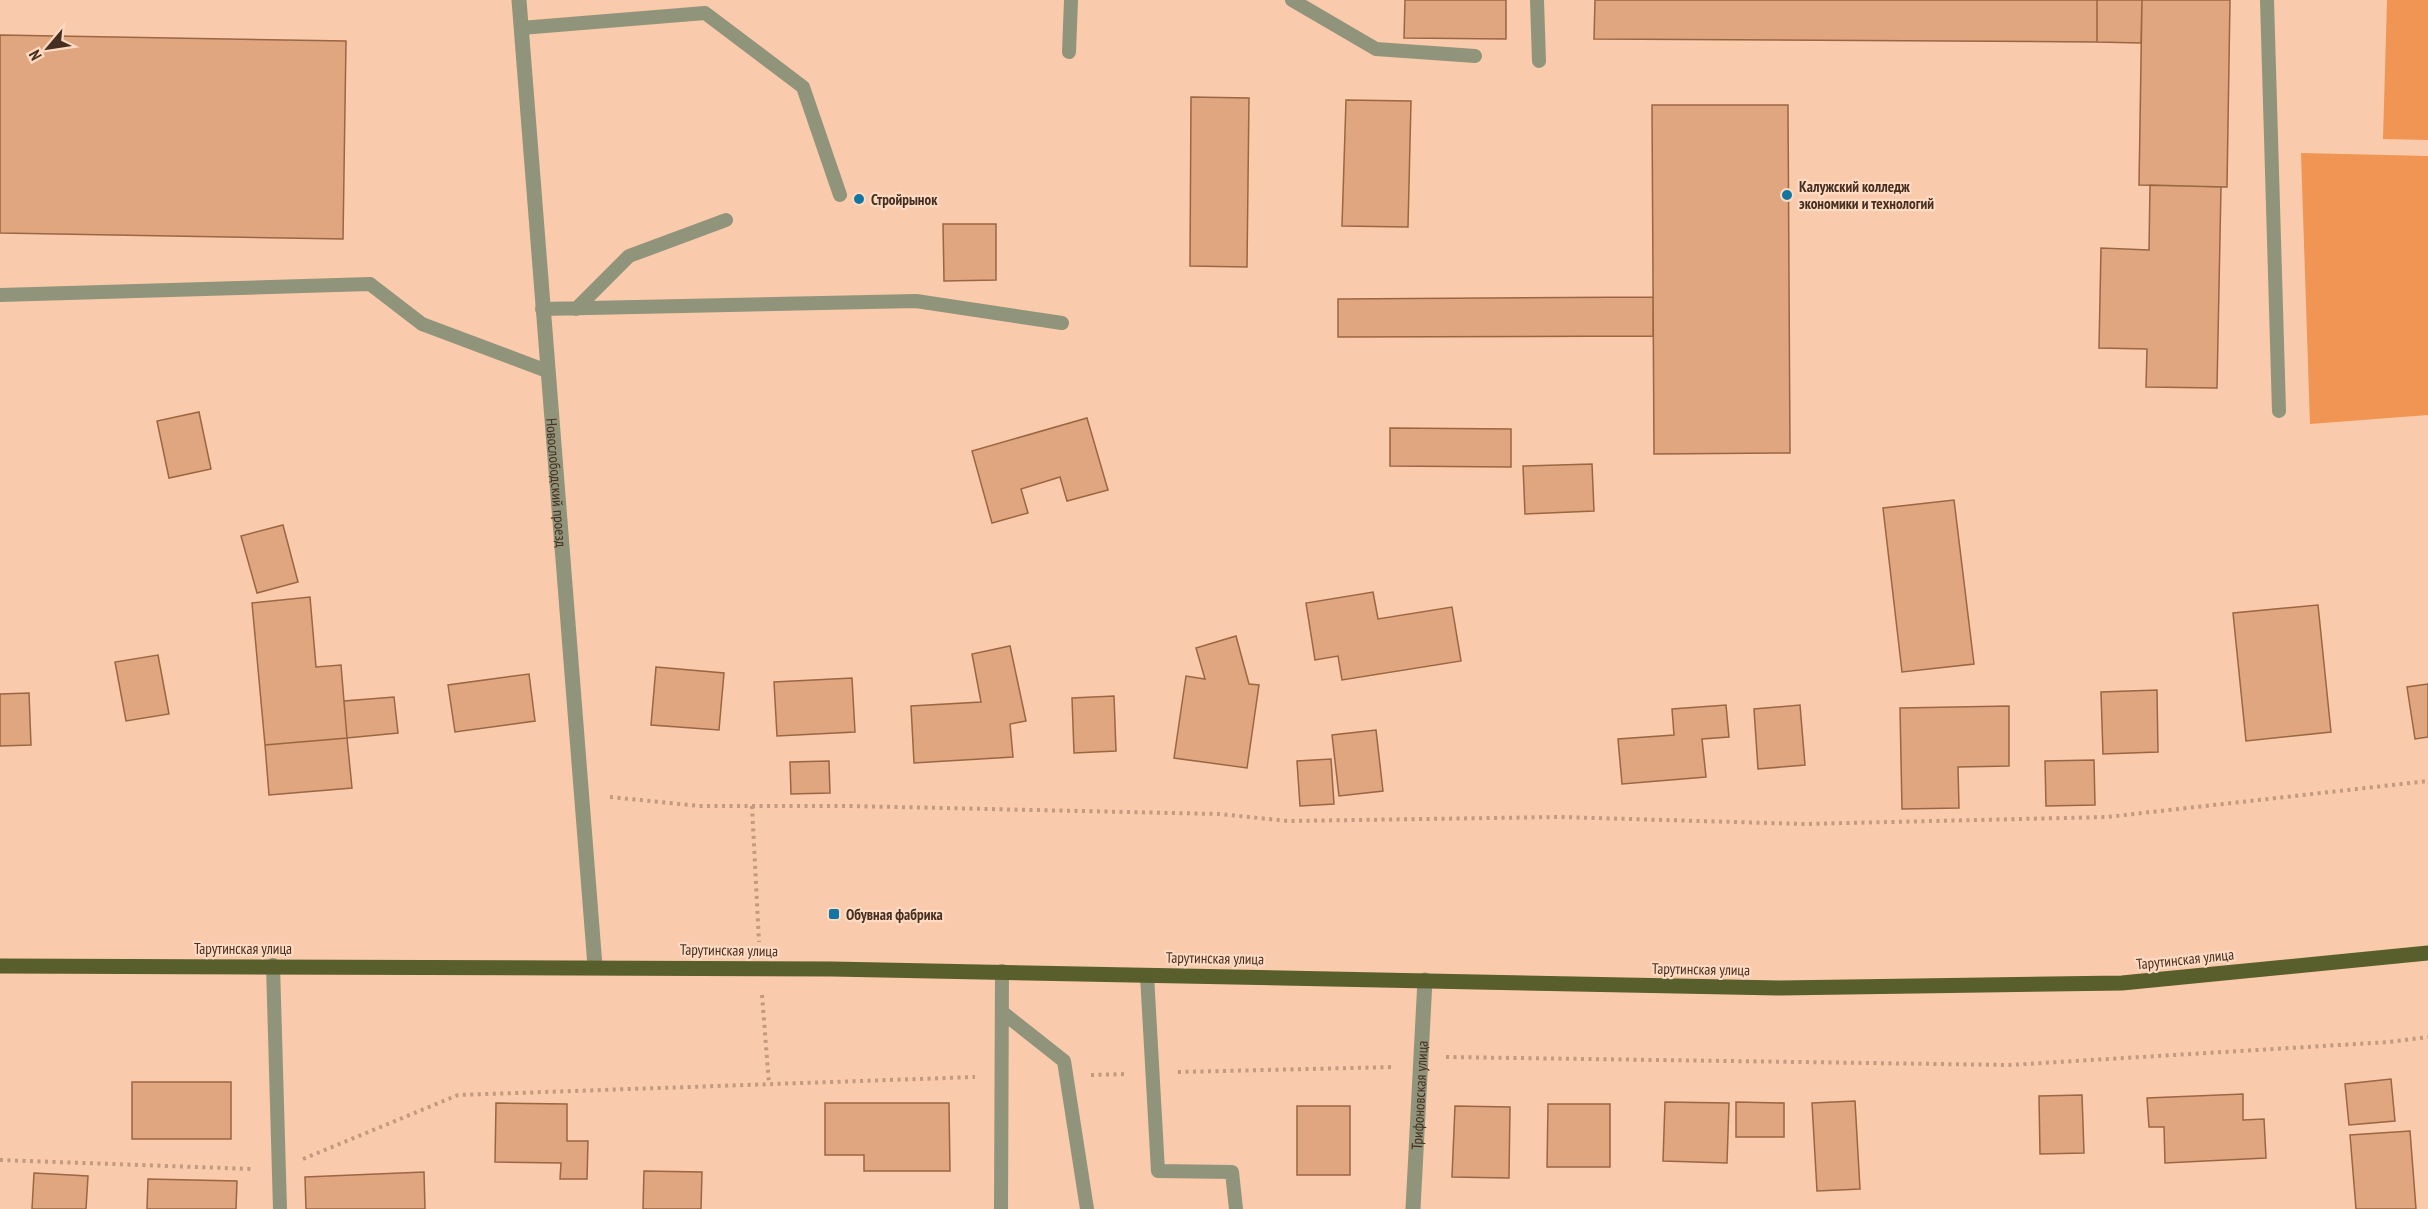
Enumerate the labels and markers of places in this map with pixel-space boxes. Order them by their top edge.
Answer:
place label: Калужский колледж экономики и технологий [1799,177,1934,213]
marker: Калужский колледж экономики и технологий [1780,188,1794,202]
place label: Стройрынок [871,190,938,209]
marker: Стройрынок [852,192,866,206]
place label: Обувная фабрика [846,905,943,924]
marker: Обувная фабрика [827,907,841,921]

